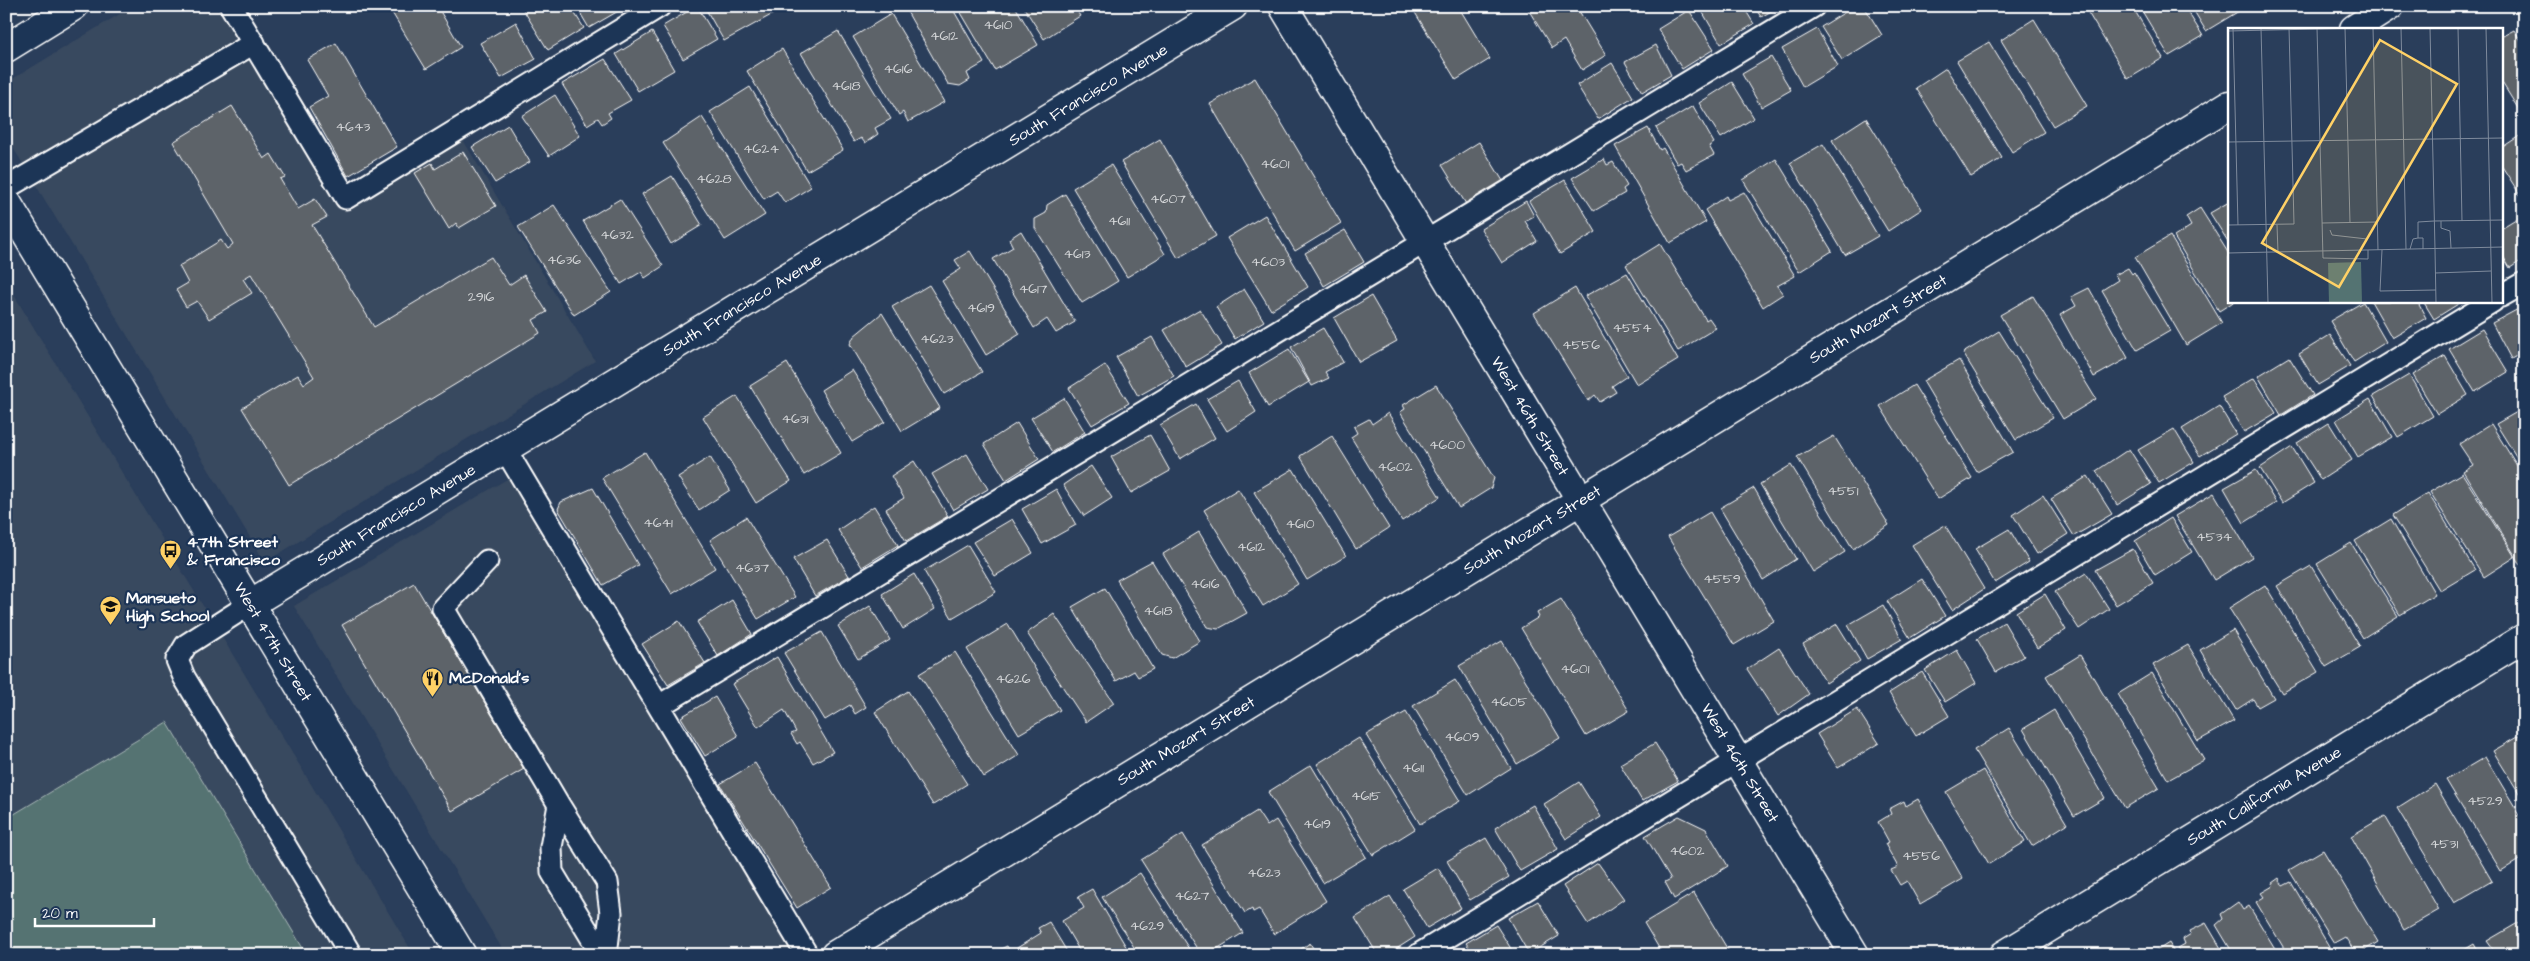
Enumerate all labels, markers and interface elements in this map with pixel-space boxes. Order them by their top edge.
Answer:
house number: 4610 [984,15,1013,35]
house number: 4612 [930,26,958,46]
inset map [2228,28,2502,302]
street label: South Francisco Avenue [1004,38,1172,151]
house number: 4616 [884,59,913,79]
house number: 4618 [831,76,861,96]
house number: 4643 [336,117,370,137]
house number: 4624 [743,139,779,159]
house number: 4601 [1261,154,1290,174]
house number: 4628 [696,169,732,189]
house number: 4607 [1150,189,1186,209]
house number: 4611 [1108,211,1130,231]
house number: 4632 [600,225,634,245]
house number: 4613 [1063,244,1091,264]
street label: South Francisco Avenue [658,248,826,361]
house number: 4636 [547,250,581,270]
house number: 4603 [1251,252,1285,272]
street label: South Mozart Street [1805,269,1952,369]
house number: 4617 [1019,279,1048,299]
house number: 2916 [468,287,494,307]
house number: 4619 [967,298,995,318]
house number: 4554 [1613,318,1652,338]
house number: 4623 [920,329,954,349]
house number: 4556 [1562,335,1600,355]
street label: West 46th Street [1486,352,1575,480]
house number: 4631 [781,409,809,429]
house number: 4600 [1429,435,1465,455]
house number: 4602 [1377,457,1413,477]
street label: South Francisco Avenue [312,458,480,571]
street label: South Mozart Street [1459,480,1606,580]
house number: 4551 [1827,481,1859,501]
house number: 4641 [643,513,673,533]
house number: 4610 [1286,514,1315,534]
house number: 4534 [2196,527,2233,547]
place label: 47th Street & Francisco [186,531,281,571]
house number: 4612 [1237,537,1265,557]
bus stop icon: 47th Street & Francisco [159,539,183,570]
house number: 4637 [735,558,769,578]
house number: 4559 [1703,569,1741,589]
house number: 4616 [1191,574,1220,594]
street label: West 47th Street [229,578,318,706]
place label: Mansueto High School [126,587,210,629]
school or university icon: Mansueto High School [98,595,122,626]
house number: 4618 [1143,601,1173,621]
house number: 4601 [1561,659,1590,679]
restaurant icon: McDonald's [421,666,445,697]
place label: McDonald's [449,667,529,689]
house number: 4626 [995,669,1031,689]
street label: South Mozart Street [1113,691,1260,791]
house number: 4605 [1490,692,1528,712]
street label: West 46th Street [1696,699,1785,827]
house number: 4609 [1444,727,1480,747]
street label: South California Avenue [2183,741,2346,851]
house number: 4611 [1402,758,1424,778]
house number: 4615 [1351,786,1381,806]
house number: 4529 [2467,791,2503,811]
house number: 4619 [1303,814,1331,834]
house number: 4531 [2430,834,2458,854]
house number: 4602 [1669,841,1705,861]
house number: 4556 [1902,846,1940,866]
house number: 4623 [1247,863,1281,883]
house number: 4627 [1175,886,1210,906]
scale bar [35,896,154,928]
text: 20 m [42,903,78,924]
house number: 4629 [1130,916,1164,936]

